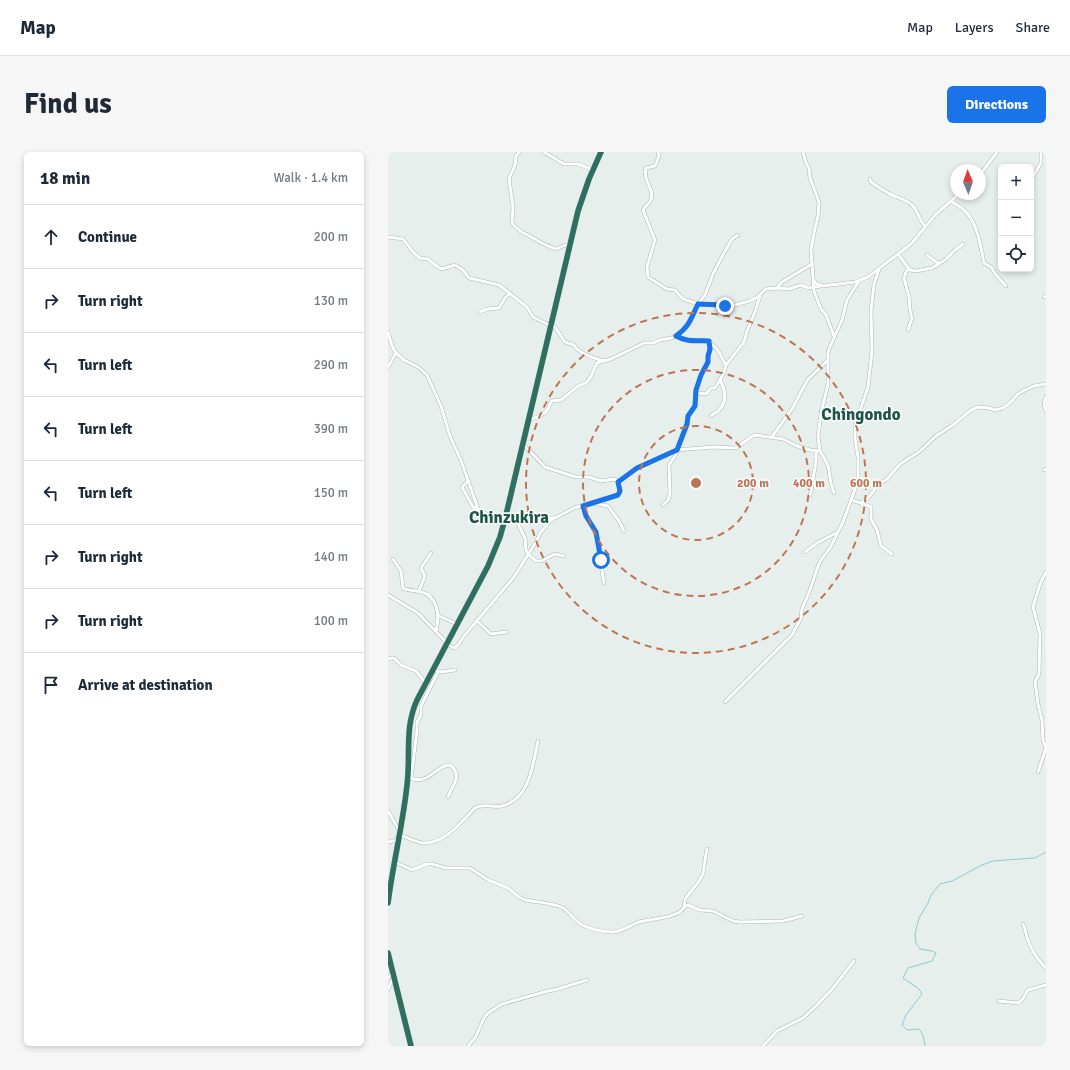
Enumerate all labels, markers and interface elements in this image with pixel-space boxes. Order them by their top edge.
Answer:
text: Map [20,16,56,40]
text: Map [907,19,933,36]
text: Layers [955,19,994,36]
text: Share [1016,19,1050,36]
button: Directions [947,86,1046,123]
text: Find us [24,87,112,121]
north arrow [950,164,986,200]
map controls [998,164,1034,272]
button: + [998,164,1034,200]
text: 18 min [40,168,90,189]
text: Walk · 1.4 km [274,170,348,186]
button: − [998,200,1034,236]
icon: ahead [40,226,62,248]
text: Continue [78,228,137,246]
text: 200 m [314,229,348,245]
button: locate [998,236,1034,272]
icon: right [40,290,62,312]
text: Turn right [78,292,143,310]
text: 130 m [314,293,348,309]
route end [716,297,734,315]
icon: left [40,354,62,376]
text: Turn left [78,356,132,374]
text: 290 m [314,357,348,373]
district label: Chingondo [821,404,901,425]
icon: left [40,418,62,440]
text: Turn left [78,420,132,438]
text: 390 m [314,421,348,437]
centre of rings [689,476,703,490]
text: 200 m [737,476,769,491]
text: 400 m [793,476,825,491]
text: 600 m [850,476,882,491]
icon: left [40,482,62,504]
text: Turn left [78,484,132,502]
text: 150 m [314,485,348,501]
district label: Chinzukira [469,507,549,528]
icon: right [40,546,62,568]
text: Turn right [78,548,143,566]
text: 140 m [314,549,348,565]
route start [592,551,610,569]
icon: right [40,610,62,632]
text: Turn right [78,612,143,630]
text: 100 m [314,613,348,629]
icon: arrive [40,674,62,696]
text: Arrive at destination [78,676,213,694]

